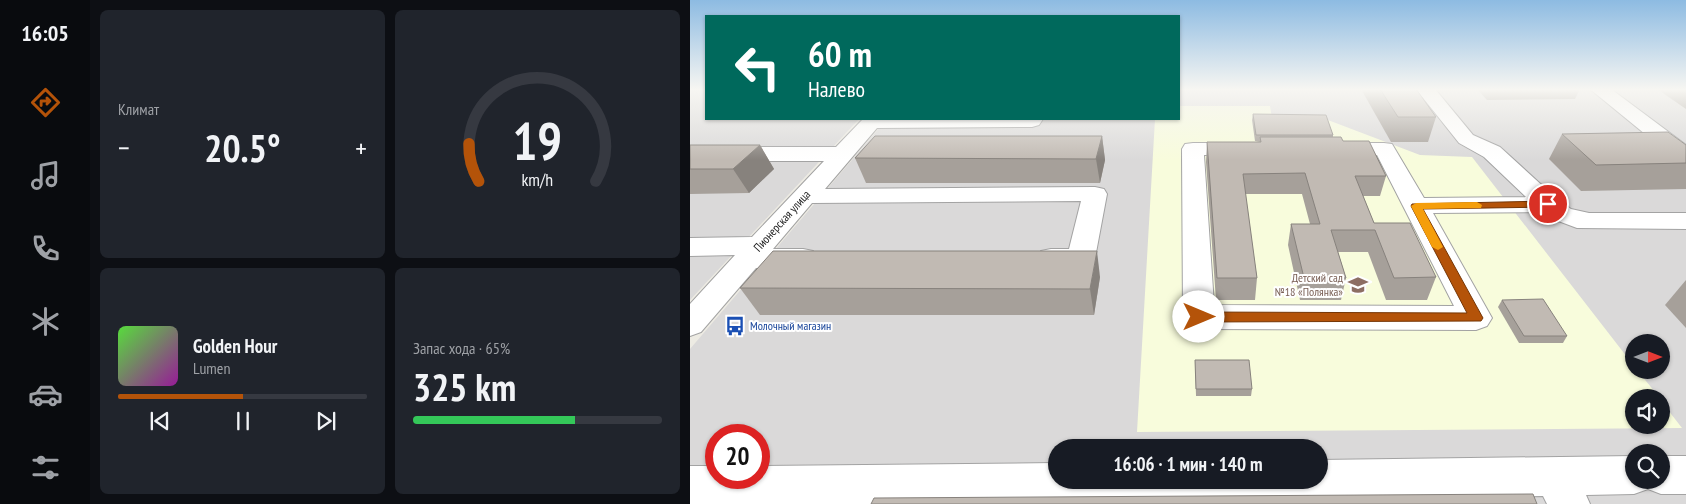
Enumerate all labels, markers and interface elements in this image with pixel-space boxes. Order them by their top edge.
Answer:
text: 16:05 [21,19,69,47]
text: 60 m [808,31,872,77]
icon: left [725,35,790,100]
text: Налево [808,75,865,103]
icon: directions [28,85,63,120]
text: Климат [118,99,159,119]
text: 19 [513,107,562,174]
text: 20.5° [204,123,281,172]
text: − [118,129,130,166]
text: + [355,129,367,166]
icon: music [28,158,63,193]
text: km/h [522,168,553,191]
pin [1527,183,1569,225]
street label: Пионерская улица [750,187,813,255]
icon: arrive [1534,190,1562,218]
icon: phone [28,231,63,266]
place label: Детский сад №18 «Полянка» [1275,270,1344,299]
school or university icon: Детский сад №18 «Полянка» [1347,274,1369,296]
position arrow [1172,290,1224,342]
icon: climate [28,304,63,339]
bus stop icon: Молочный магазин [724,315,746,337]
place label: Молочный магазин [750,318,831,333]
text: Golden Hour [193,334,277,358]
north arrow [1625,334,1670,379]
map controls [1625,334,1670,489]
text: Запас хода · 65% [413,338,510,358]
text: Lumen [193,358,230,378]
text: 325 km [413,362,516,411]
icon: car [28,377,63,412]
button: sound [1625,389,1670,434]
icon: previous [146,407,174,435]
icon: pause [229,407,257,435]
icon: next [312,407,340,435]
speed limit sign: 20 [705,424,770,489]
button: search [1625,444,1670,489]
icon: filters [28,450,63,485]
text: 16:06 · 1 мин · 140 m [1114,452,1262,476]

